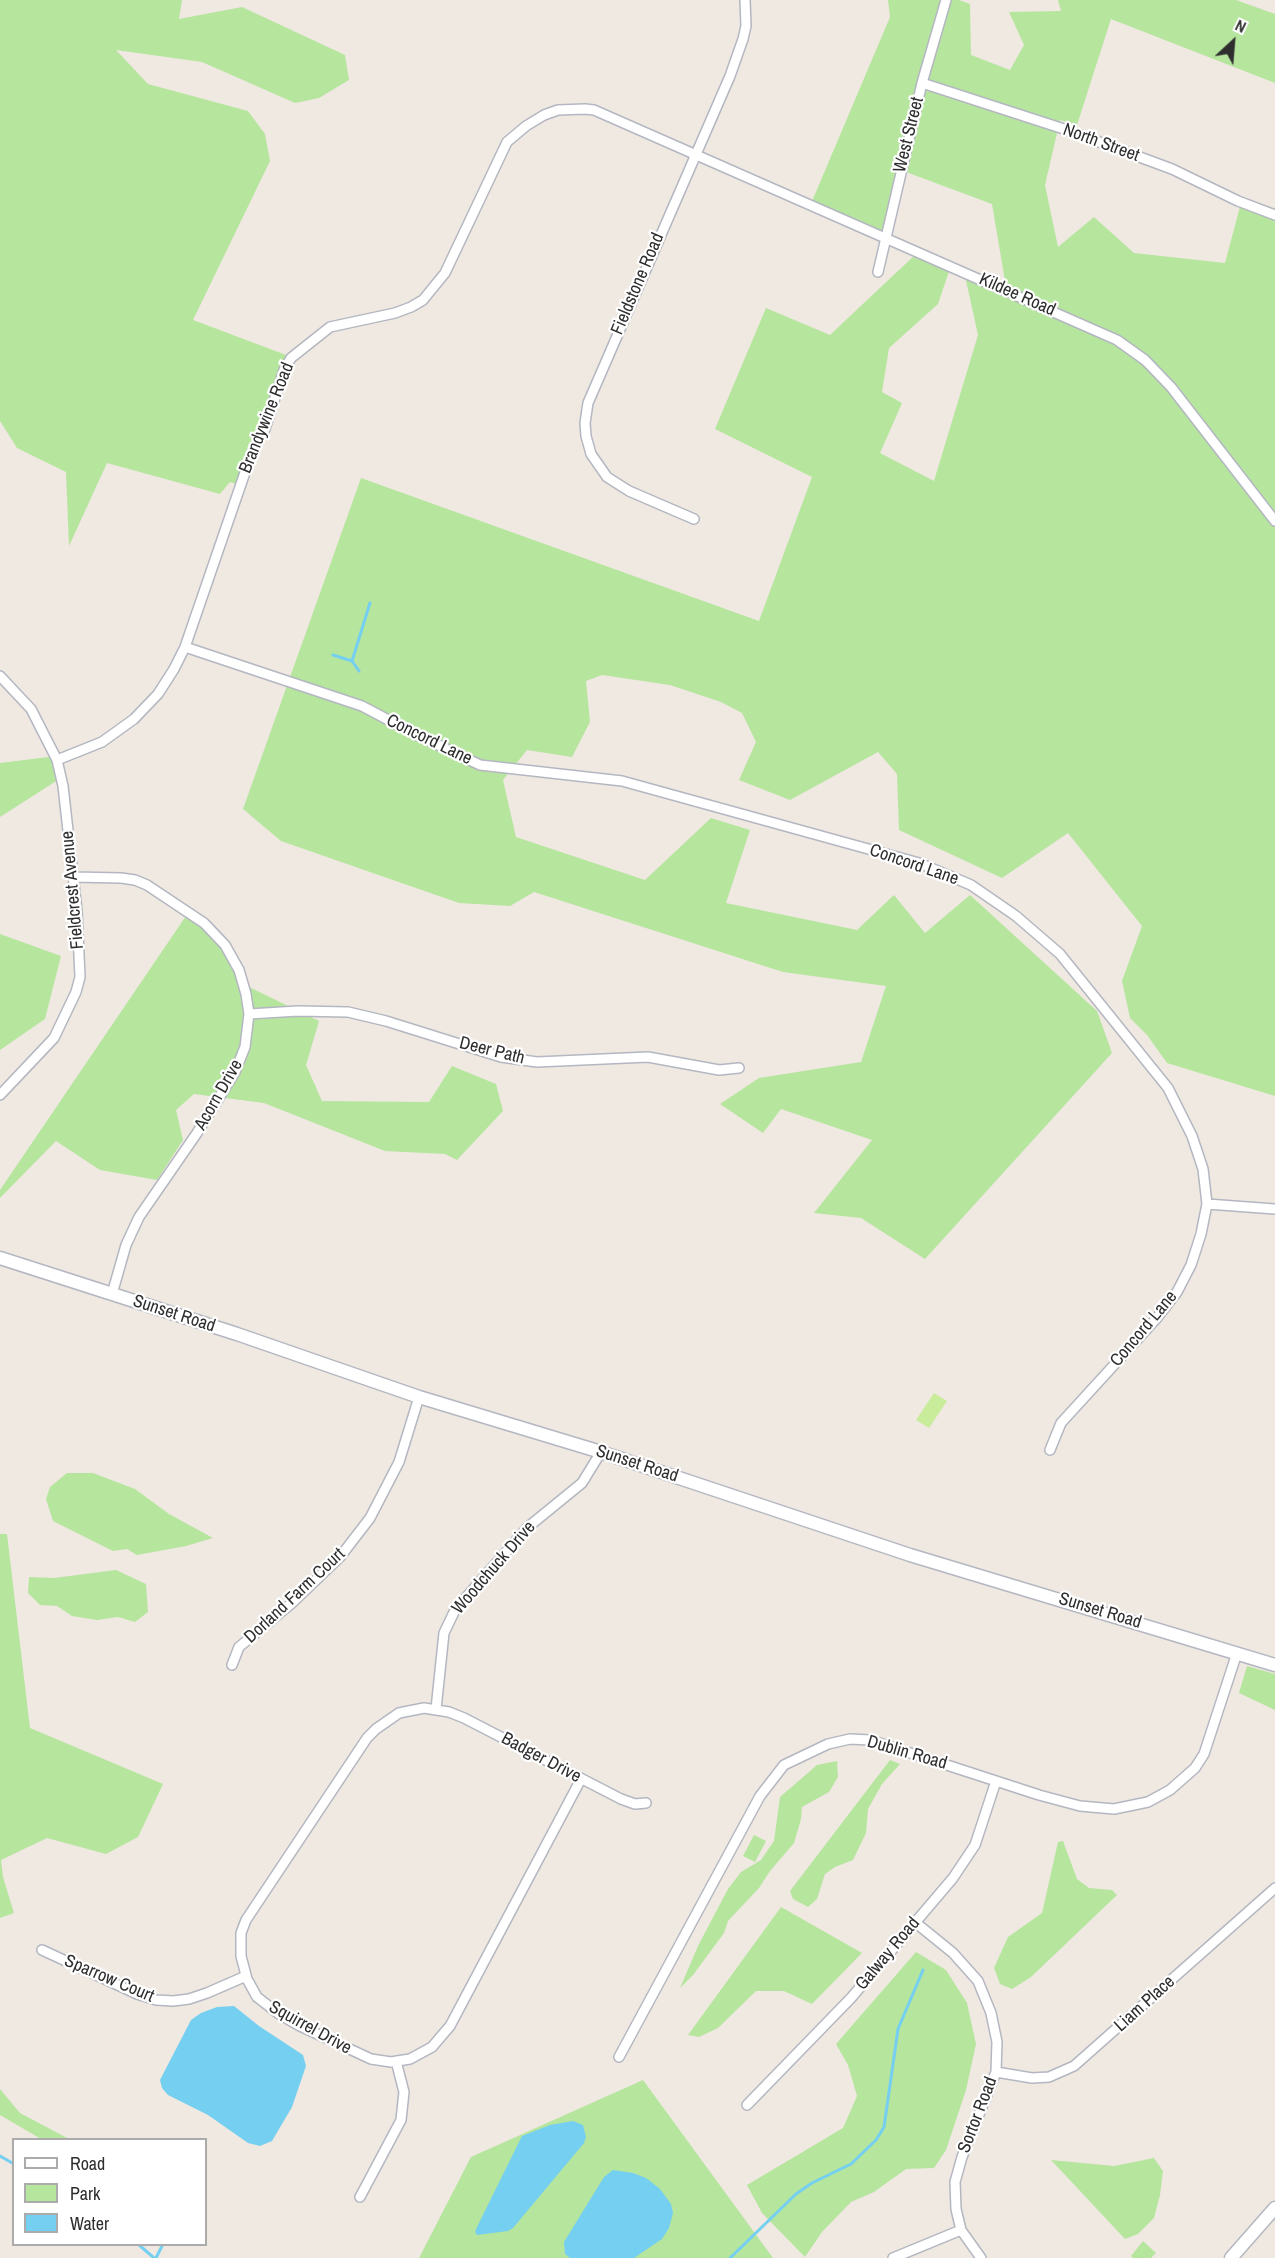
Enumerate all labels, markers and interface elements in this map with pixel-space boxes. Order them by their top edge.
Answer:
north arrow [1203,12,1263,72]
text: N [1232,14,1250,38]
street label: West Street [889,95,929,175]
street label: North Street [1060,119,1142,167]
street label: Fieldstone Road [607,230,669,338]
street label: Kildee Road [976,269,1058,321]
street label: Brandywine Road [235,360,299,476]
street label: Concord Lane [383,710,475,770]
street label: Fieldcrest Avenue [57,830,89,950]
street label: Concord Lane [867,840,961,890]
street label: Deer Path [457,1032,527,1070]
street label: Acorn Drive [190,1056,248,1134]
street label: Concord Lane [1106,1287,1182,1371]
street label: Sunset Road [130,1291,218,1337]
street label: Sunset Road [593,1441,681,1487]
street label: Woodchuck Drive [448,1517,540,1619]
street label: Dorland Farm Court [240,1544,350,1648]
street label: Sunset Road [1056,1588,1144,1634]
street label: Badger Drive [498,1728,584,1788]
street label: Dublin Road [865,1731,949,1775]
street label: Galway Road [851,1913,925,1995]
street label: Sparrow Court [61,1950,157,2008]
street label: Liam Place [1110,1971,1180,2037]
street label: Squirrel Drive [265,1996,355,2060]
street label: Sortor Road [954,2074,1002,2156]
legend [12,2138,207,2246]
text: Road [70,2151,105,2176]
text: Park [70,2181,100,2206]
text: Water [70,2211,109,2236]

